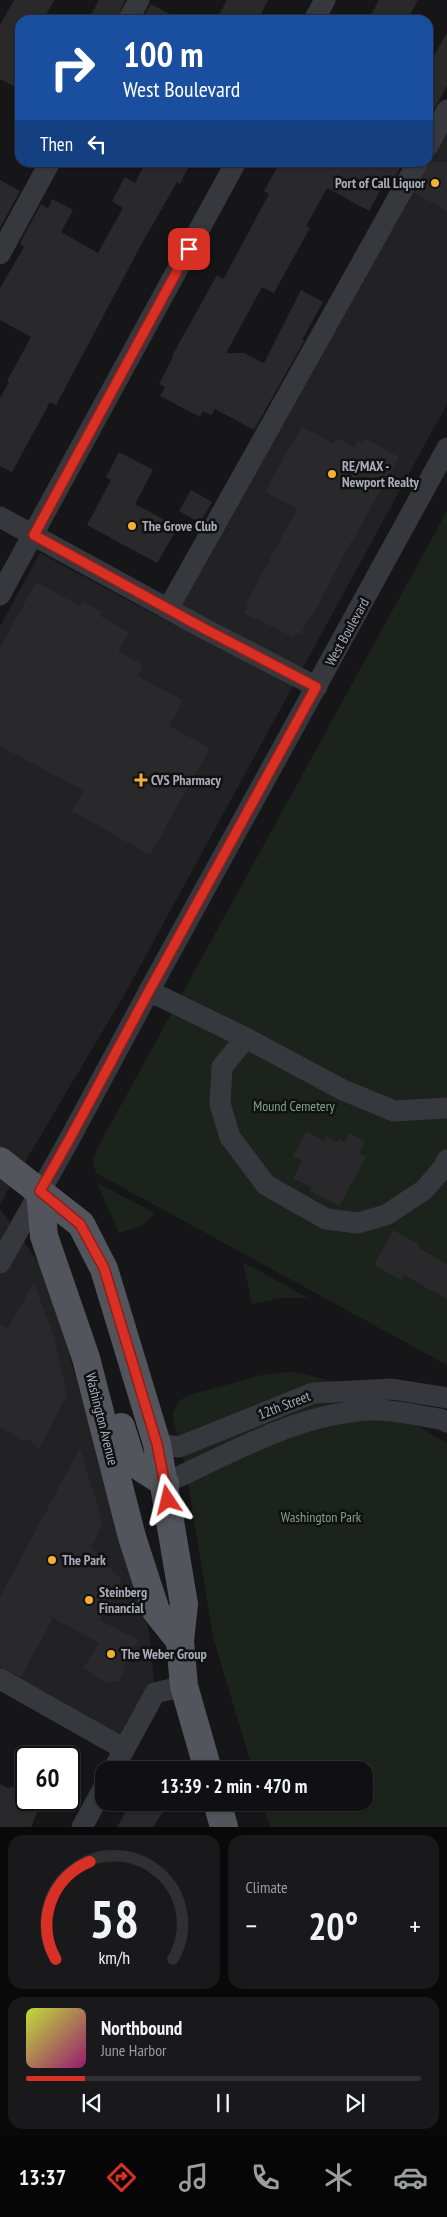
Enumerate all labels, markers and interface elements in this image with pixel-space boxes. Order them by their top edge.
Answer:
text: 100 m [123,31,204,77]
icon: right [40,35,105,100]
text: West Boulevard [123,75,240,103]
icon: left [83,130,111,158]
text: Then [40,132,73,156]
place label: Port of Call Liquor [335,174,426,192]
marker: Port of Call Liquor [429,177,441,189]
pin [168,228,210,270]
icon: arrive [175,235,203,263]
place label: RE/MAX - Newport Realty [342,457,419,491]
marker: RE/MAX - Newport Realty [326,468,338,480]
place label: The Grove Club [142,517,217,535]
marker: The Grove Club [126,520,138,532]
street label: West Boulevard [321,595,373,669]
place label: CVS Pharmacy [151,771,221,789]
marker: CVS Pharmacy [135,774,147,786]
park label: Mound Cemetery [253,1097,335,1115]
street label: Washington Avenue [82,1371,122,1467]
street label: 12th Street [255,1387,313,1423]
position arrow [141,1473,193,1525]
park label: Washington Park [281,1508,362,1526]
place label: The Park [62,1551,106,1569]
marker: The Park [46,1554,58,1566]
place label: Steinberg Financial [99,1583,147,1617]
marker: Steinberg Financial [83,1594,95,1606]
place label: The Weber Group [121,1645,207,1663]
marker: The Weber Group [105,1648,117,1660]
speed limit sign: 60 [15,1746,80,1811]
text: 13:39 · 2 min · 470 m [161,1774,307,1798]
text: Climate [246,1877,288,1897]
text: 58 [89,1885,139,1952]
text: 20° [308,1901,358,1950]
text: − [246,1907,257,1944]
text: + [409,1907,421,1944]
text: km/h [98,1946,130,1969]
text: Northbound [101,2016,182,2040]
text: June Harbor [101,2040,166,2060]
icon: previous [78,2089,106,2117]
icon: pause [209,2089,237,2117]
icon: next [341,2089,369,2117]
icon: directions [104,2160,139,2195]
icon: music [176,2160,211,2195]
icon: phone [248,2160,283,2195]
icon: climate [321,2160,356,2195]
icon: car [393,2160,428,2195]
text: 13:37 [19,2163,66,2191]

